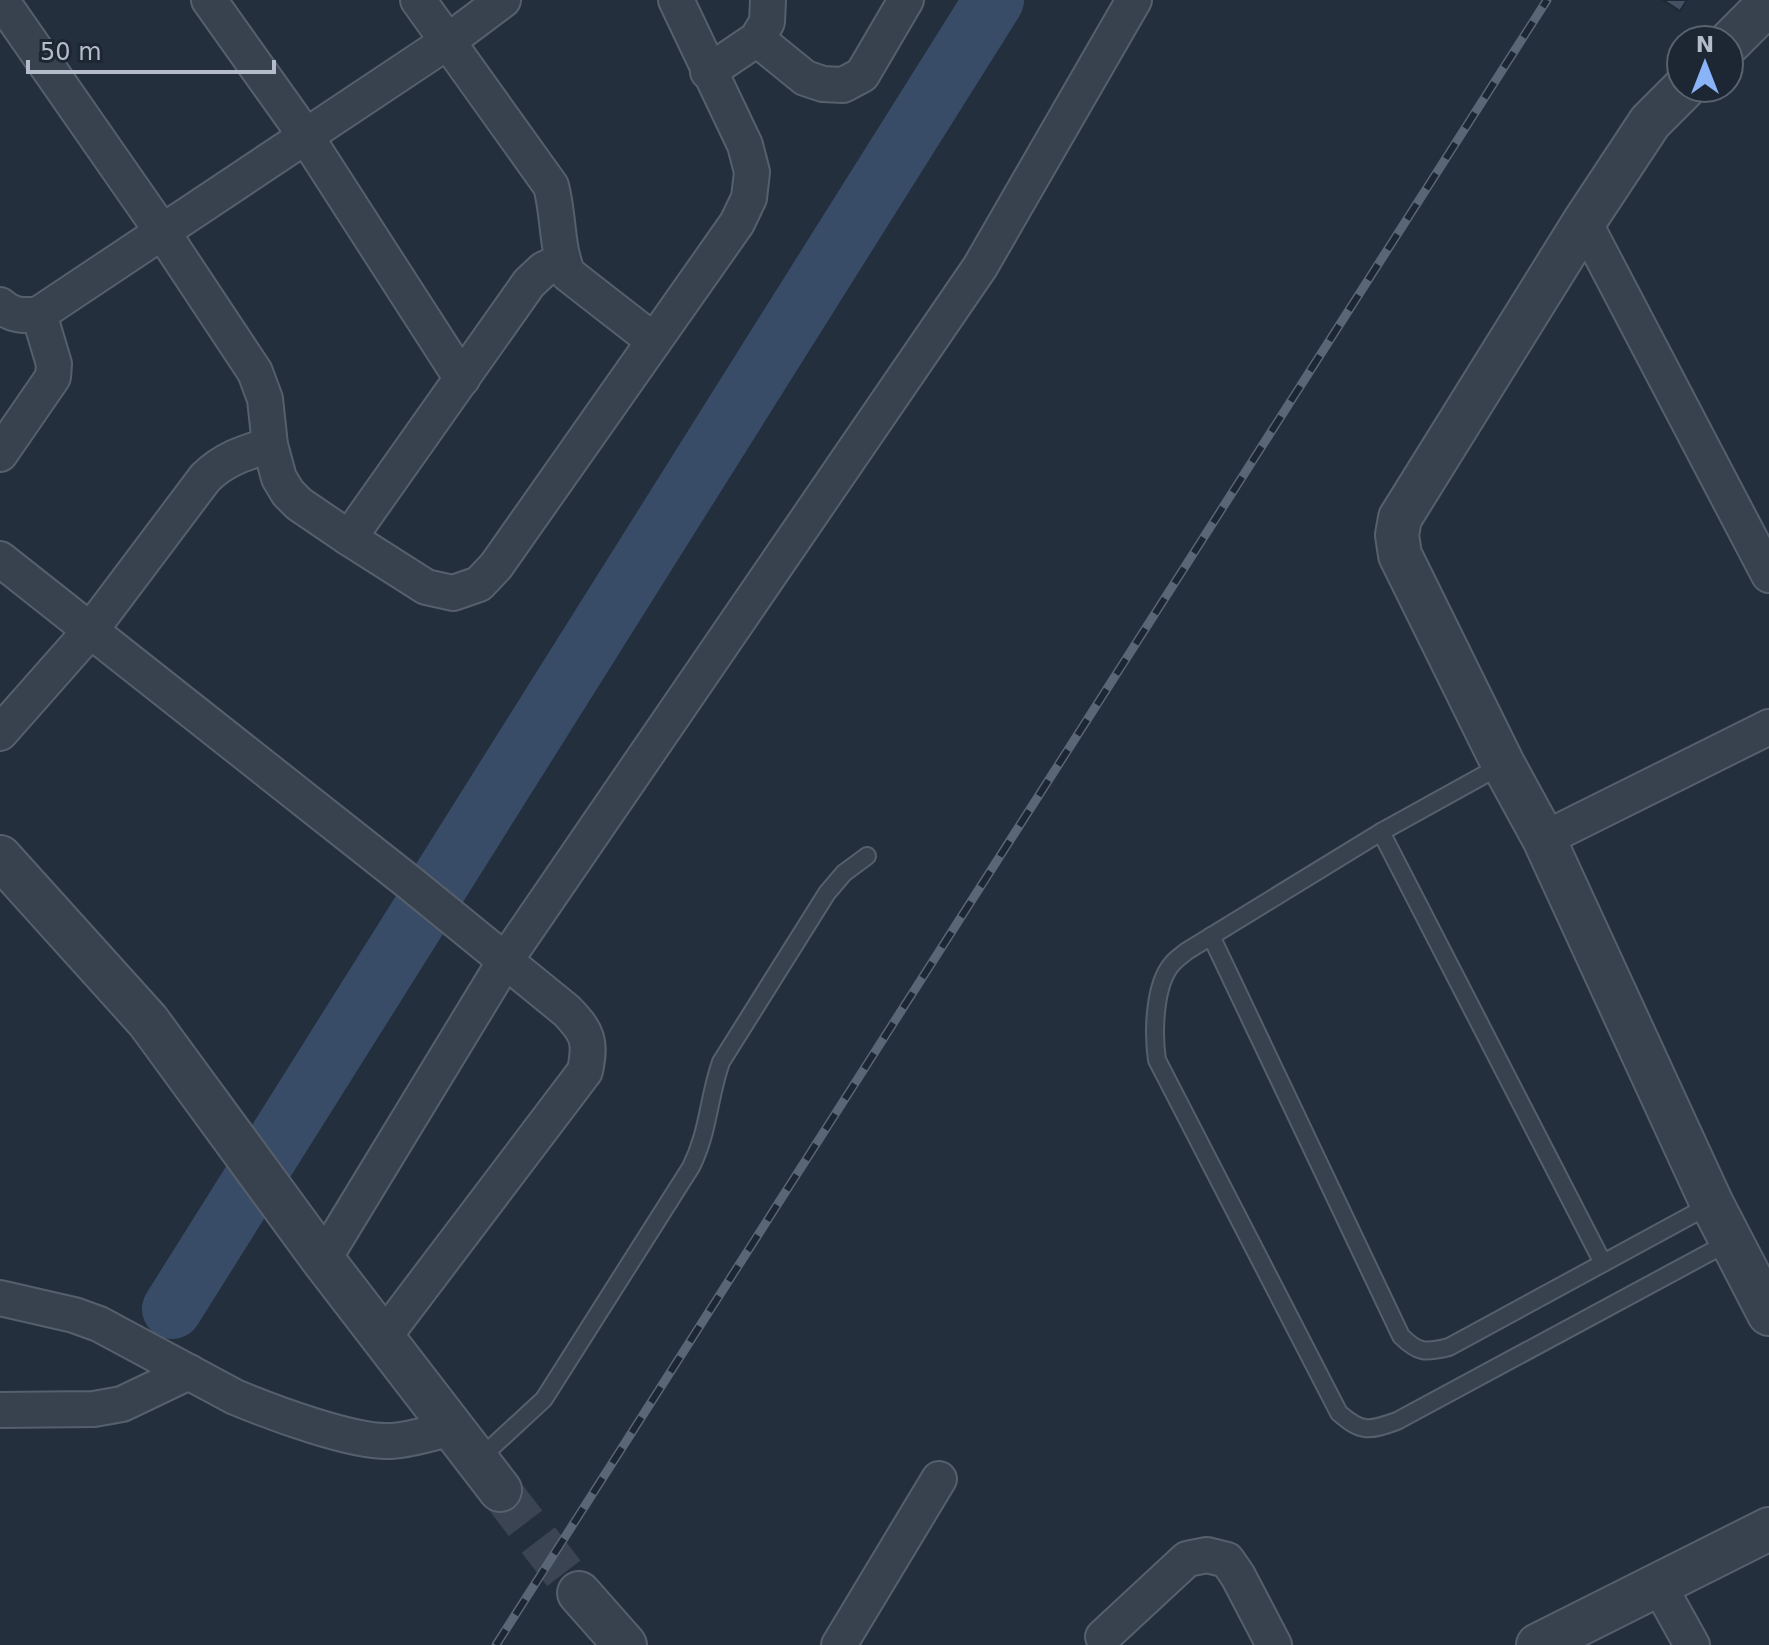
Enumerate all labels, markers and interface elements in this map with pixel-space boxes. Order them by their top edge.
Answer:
scale bar [28,24,274,74]
north arrow [1665,24,1745,104]
text: N [1696,32,1714,57]
text: 50 m [40,38,102,66]

